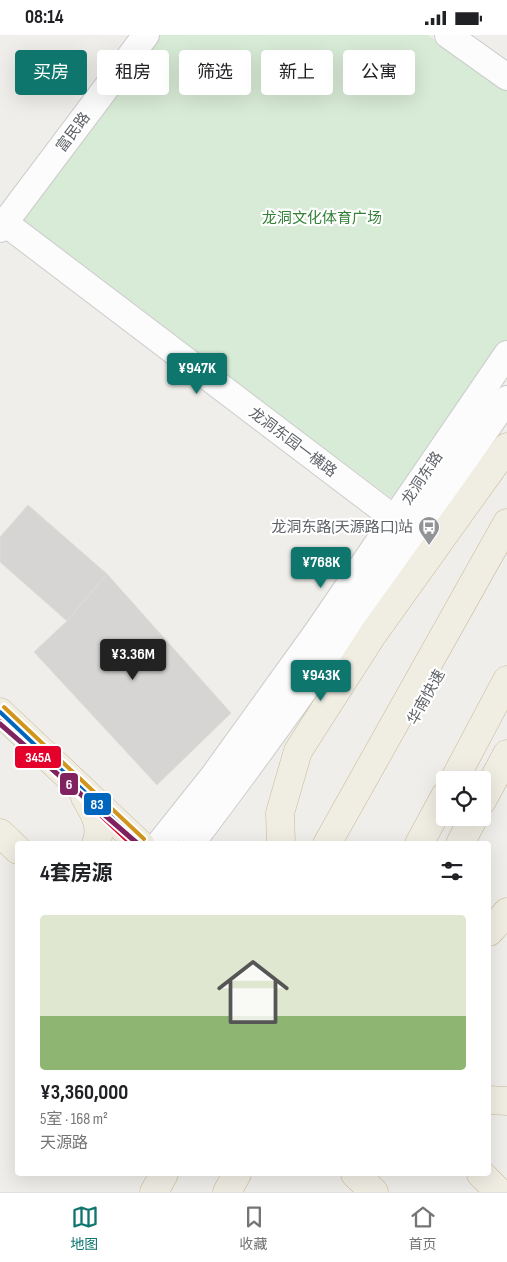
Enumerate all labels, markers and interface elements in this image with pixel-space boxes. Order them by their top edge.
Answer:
text: 08:14 [25,6,64,29]
chip: 买房 [15,50,87,95]
chip: 租房 [97,50,169,95]
chip: 筛选 [179,50,251,95]
chip: 新上 [261,50,333,95]
chip: 公寓 [343,50,415,95]
street label: 富民路 [52,109,95,156]
park label: 龙洞文化体育广场 [262,209,382,228]
pin: ¥947K [162,353,232,395]
text: ¥947K [178,359,216,378]
street label: 龙洞东园一横路 [245,403,340,482]
street label: 龙洞东路 [398,448,447,508]
bus stop icon: 龙洞东路(天源路口)站 [417,515,441,546]
place label: 龙洞东路(天源路口)站 [272,518,413,537]
pin: ¥768K [286,547,356,589]
text: ¥768K [302,553,340,572]
pin: ¥3.36M [92,639,174,681]
text: ¥3.36M [111,645,155,664]
pin: ¥943K [286,659,356,702]
text: ¥943K [302,666,340,685]
street label: 华南快速 [404,666,449,728]
line badge: 345A [14,745,62,769]
text: 345A [25,749,51,766]
map controls [436,771,491,826]
button: locate [436,771,491,826]
line badge: 6 [59,772,79,796]
text: 6 [66,776,73,793]
line badge: 83 [83,792,112,816]
text: 83 [91,796,103,813]
icon: filters [438,857,466,885]
text: 4套房源 [40,861,113,886]
icon: home [208,947,298,1037]
text: ¥3,360,000 [40,1080,128,1105]
text: 5室 · 168 m² [40,1110,108,1129]
text: 天源路 [40,1134,88,1153]
tab: 地图 [71,1203,99,1253]
tab: 收藏 [240,1203,268,1253]
tab: 首页 [409,1203,437,1253]

